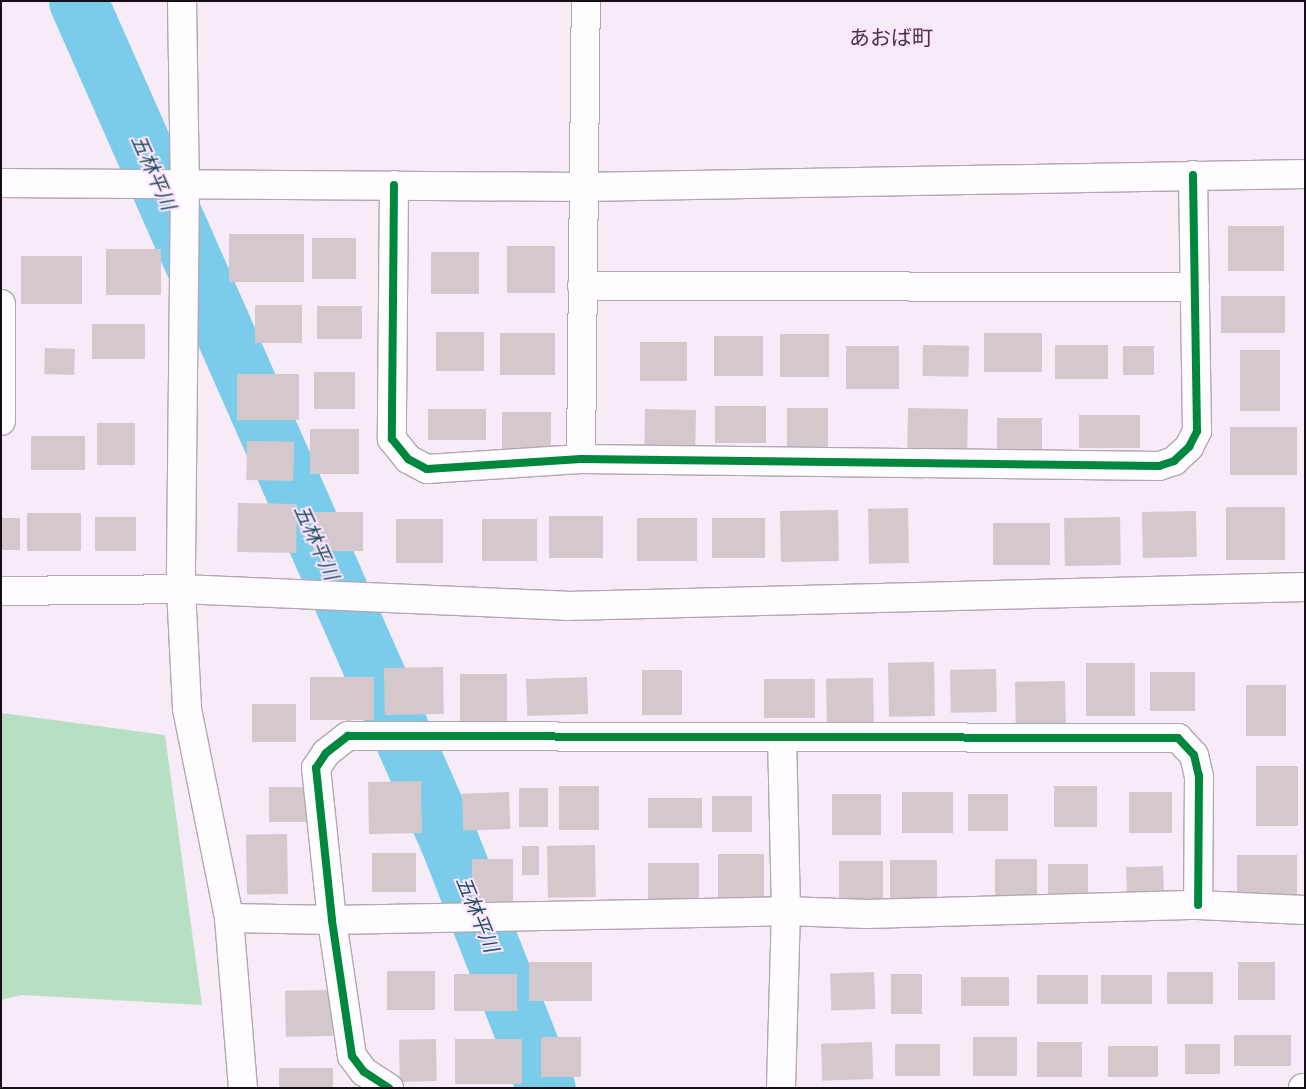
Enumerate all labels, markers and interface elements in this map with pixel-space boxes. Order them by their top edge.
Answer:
district label: あおば町 [849,24,933,50]
water label: 五林平川 [127,131,181,213]
water label: 五林平川 [290,501,344,583]
water label: 五林平川 [452,872,504,956]

